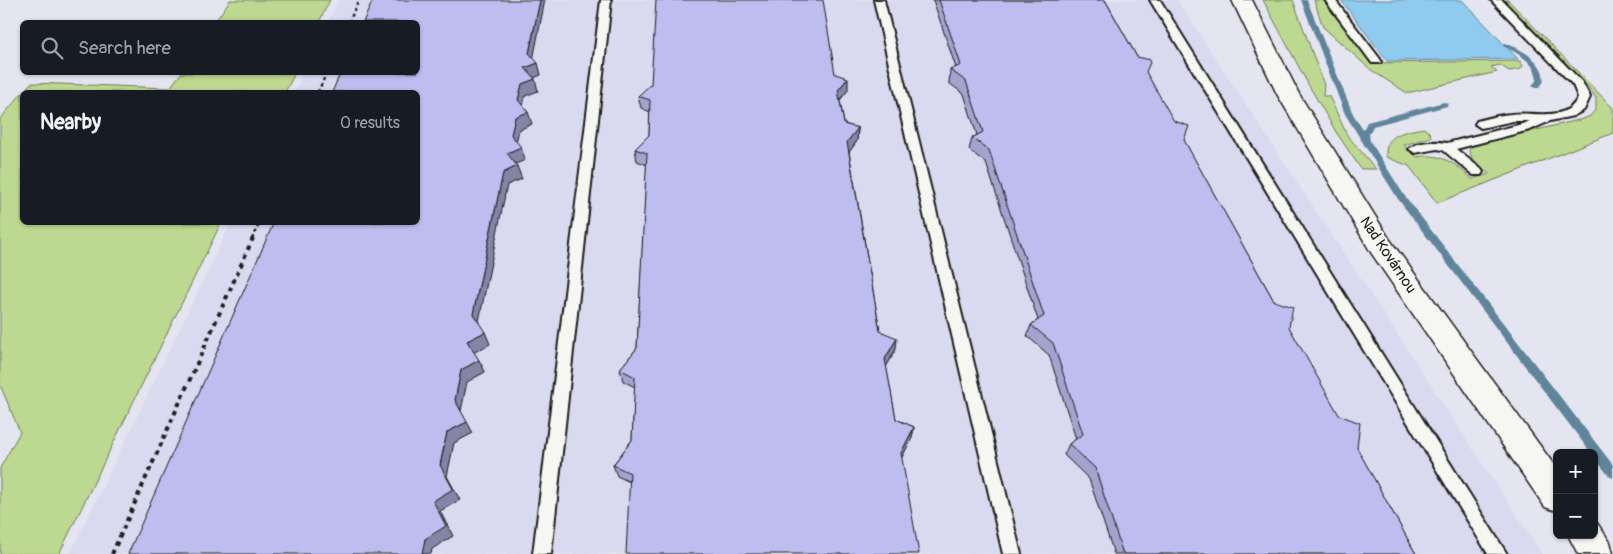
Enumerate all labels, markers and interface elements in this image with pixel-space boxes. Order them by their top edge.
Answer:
search box [20,20,420,75]
icon: search [38,34,66,62]
text: Search here [78,36,171,60]
text: Nearby [40,109,101,136]
text: 0 results [340,113,400,133]
street label: Nad Kovárnou [1355,213,1421,297]
map controls [1553,449,1598,539]
button: + [1553,449,1598,494]
button: − [1553,494,1598,539]

